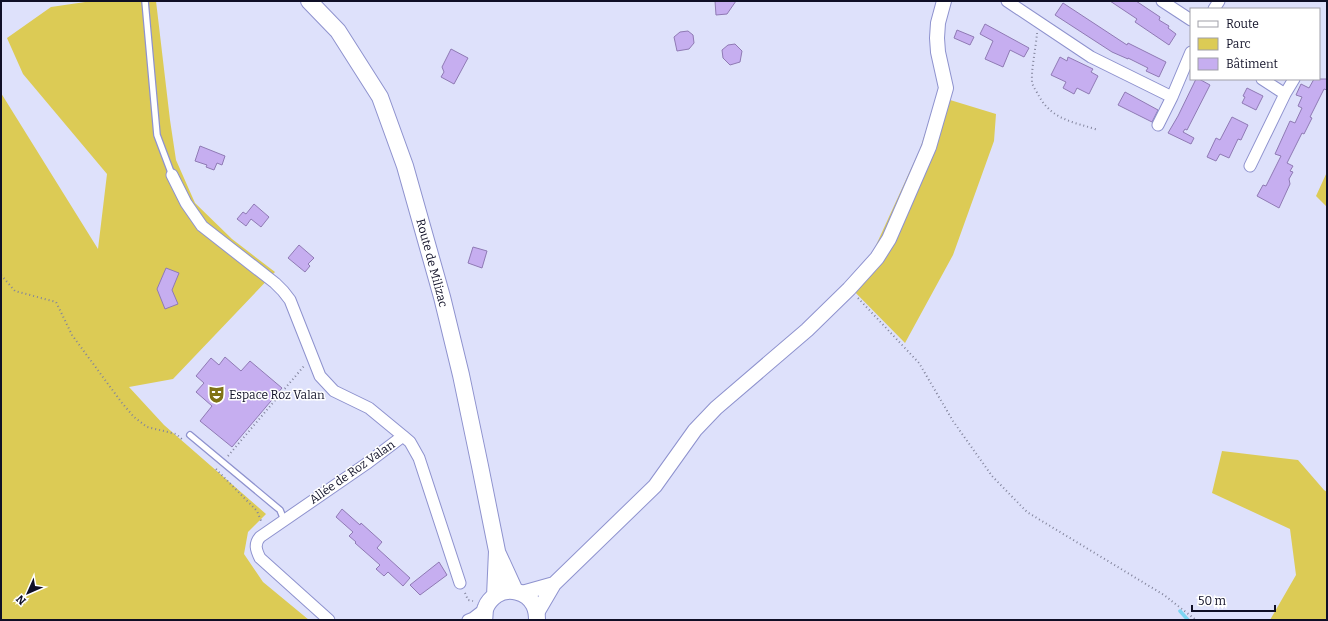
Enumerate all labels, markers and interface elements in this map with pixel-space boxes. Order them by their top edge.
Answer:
legend [1190,8,1320,80]
text: Route [1226,17,1259,31]
text: Parc [1226,37,1251,51]
text: Bâtiment [1226,57,1279,71]
street label: Route de Milizac [413,217,451,309]
theatre icon: Espace Roz Valan [206,385,226,405]
place label: Espace Roz Valan [229,388,325,402]
street label: Allée de Roz Valan [307,437,398,507]
north arrow [8,573,48,613]
scale bar [1192,587,1275,613]
text: N [13,592,29,607]
text: 50 m [1198,594,1227,608]

